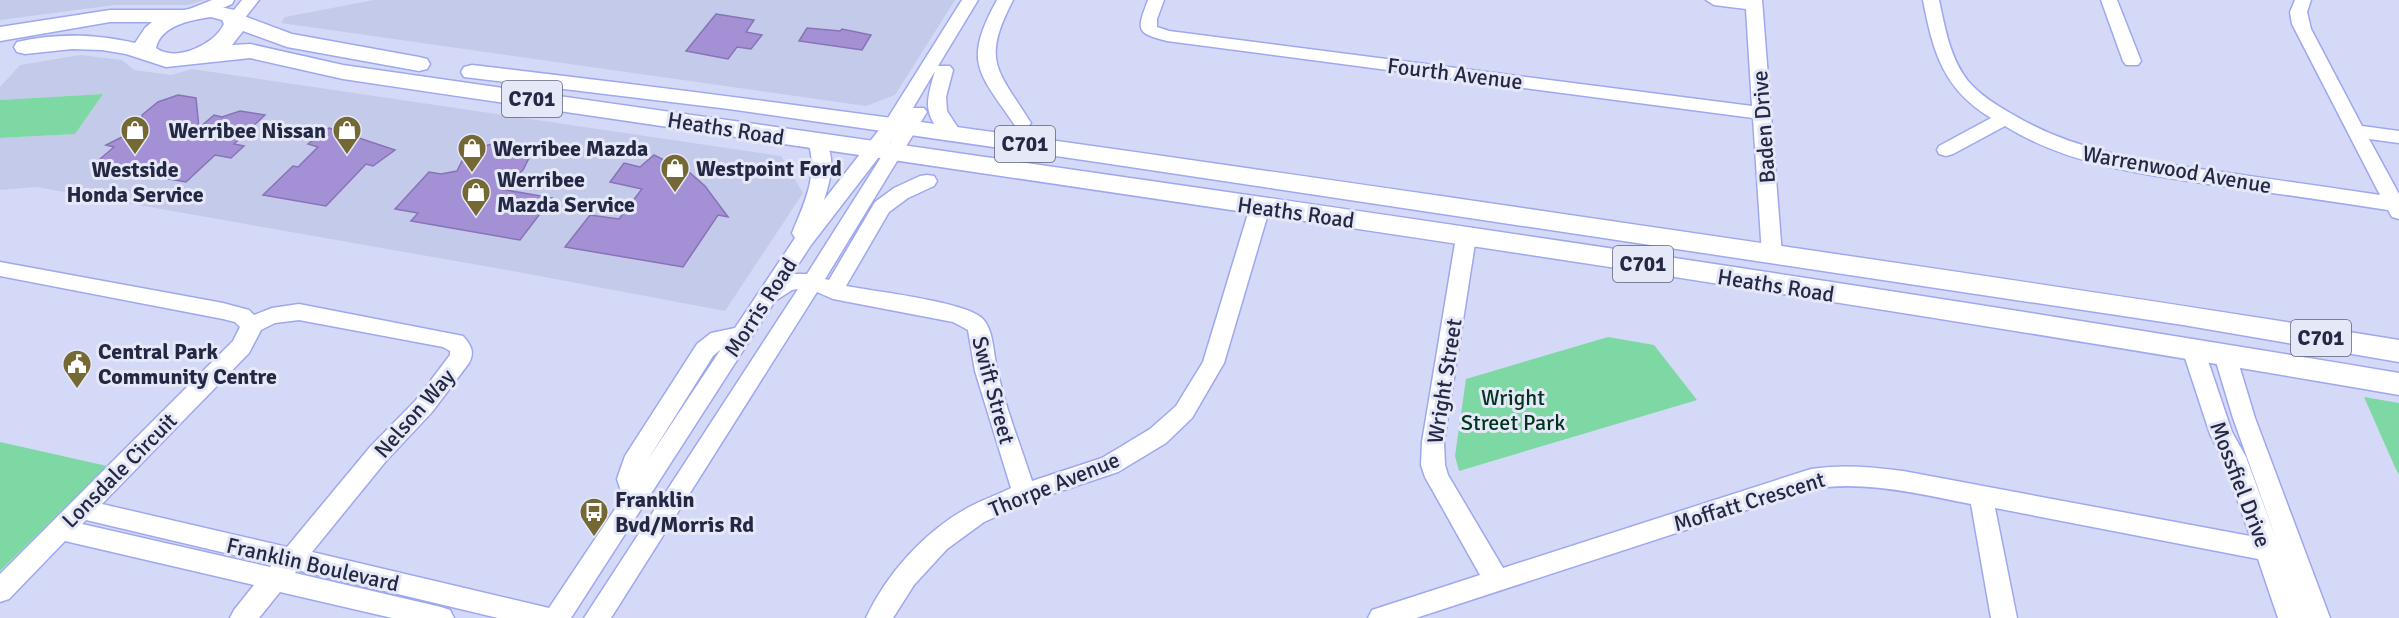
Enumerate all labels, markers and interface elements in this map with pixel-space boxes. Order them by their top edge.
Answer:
street label: Fourth Avenue [1386,52,1524,95]
street label: Baden Drive [1746,70,1781,184]
road number: C701 [502,81,562,117]
street label: Heaths Road [666,106,786,151]
shop icon: Westside Honda Service [119,114,151,156]
shop icon: Werribee Nissan [331,114,363,156]
place label: Werribee Nissan [168,117,326,144]
road number: C701 [995,126,1055,162]
shop icon: Werribee Mazda [456,132,488,174]
place label: Werribee Mazda [493,135,648,162]
street label: Warrenwood Avenue [2080,140,2273,199]
shop icon: Westpoint Ford [659,152,691,194]
place label: Westpoint Ford [696,155,842,182]
place label: Westside Honda Service [66,156,204,208]
place label: Werribee Mazda Service [497,166,635,218]
shop icon: Werribee Mazda Service [460,176,492,218]
street label: Heaths Road [1236,191,1356,234]
road number: C701 [1613,246,1673,282]
street label: Morris Road [718,252,803,362]
street label: Heaths Road [1716,263,1836,308]
street label: Wright Street [1421,316,1468,446]
road number: C701 [2291,320,2351,356]
street label: Swift Street [966,333,1021,447]
place label: Central Park Community Centre [98,338,277,390]
public building icon: Central Park Community Centre [61,348,93,390]
street label: Nelson Way [368,363,461,463]
park label: Wright Street Park [1461,384,1565,436]
street label: Lonsdale Circuit [56,407,183,534]
street label: Mossfiel Drive [2204,417,2277,551]
street label: Thorpe Avenue [985,446,1124,523]
street label: Moffatt Crescent [1670,466,1828,537]
place label: Franklin Bvd/Morris Rd [615,486,754,538]
bus stop icon: Franklin Bvd/Morris Rd [578,496,610,538]
street label: Franklin Boulevard [224,531,402,597]

